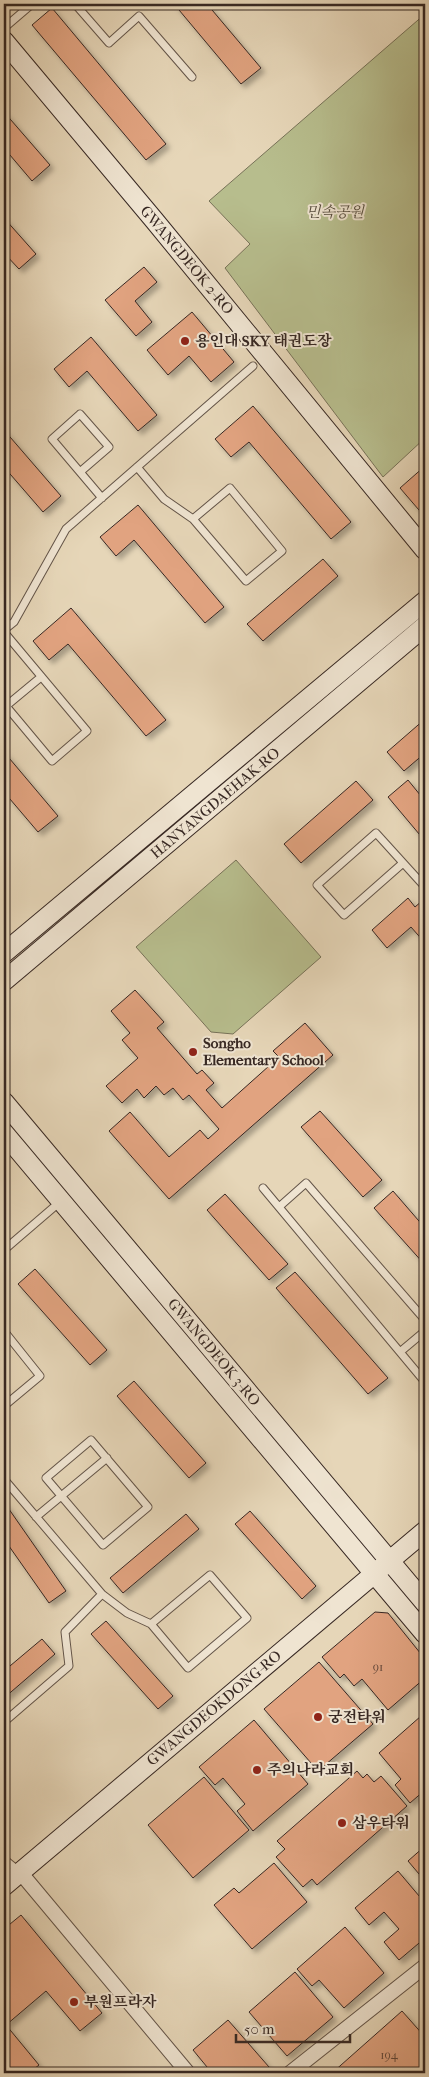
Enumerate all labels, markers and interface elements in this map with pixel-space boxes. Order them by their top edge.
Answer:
street label: GWANGDEOK 2-RO [136,202,238,318]
park label: 민속공원 [306,203,365,221]
place label: 용인대 SKY 태권도장 [195,332,332,350]
marker: 용인대 SKY 태권도장 [179,335,191,347]
street label: HANYANGDAEHAK-RO [147,744,283,862]
place label: Songho Elementary School [203,1034,325,1069]
marker: Songho Elementary School [187,1046,199,1058]
street label: GWANGDEOK 3-RO [164,1295,264,1409]
street label: GWANGDEOKDONG-RO [143,1646,285,1770]
house number: 91 [373,1660,383,1674]
place label: 궁전타워 [328,1708,386,1726]
marker: 궁전타워 [312,1711,324,1723]
place label: 주의나라교회 [267,1761,354,1779]
marker: 주의나라교회 [251,1764,263,1776]
place label: 삼우타워 [352,1814,410,1832]
marker: 삼우타워 [336,1817,348,1829]
place label: 부원프라자 [84,1993,157,2011]
marker: 부원프라자 [68,1996,80,2008]
scale bar [236,2012,350,2044]
text: 50 m [244,2020,275,2038]
house number: 194 [380,2048,399,2062]

